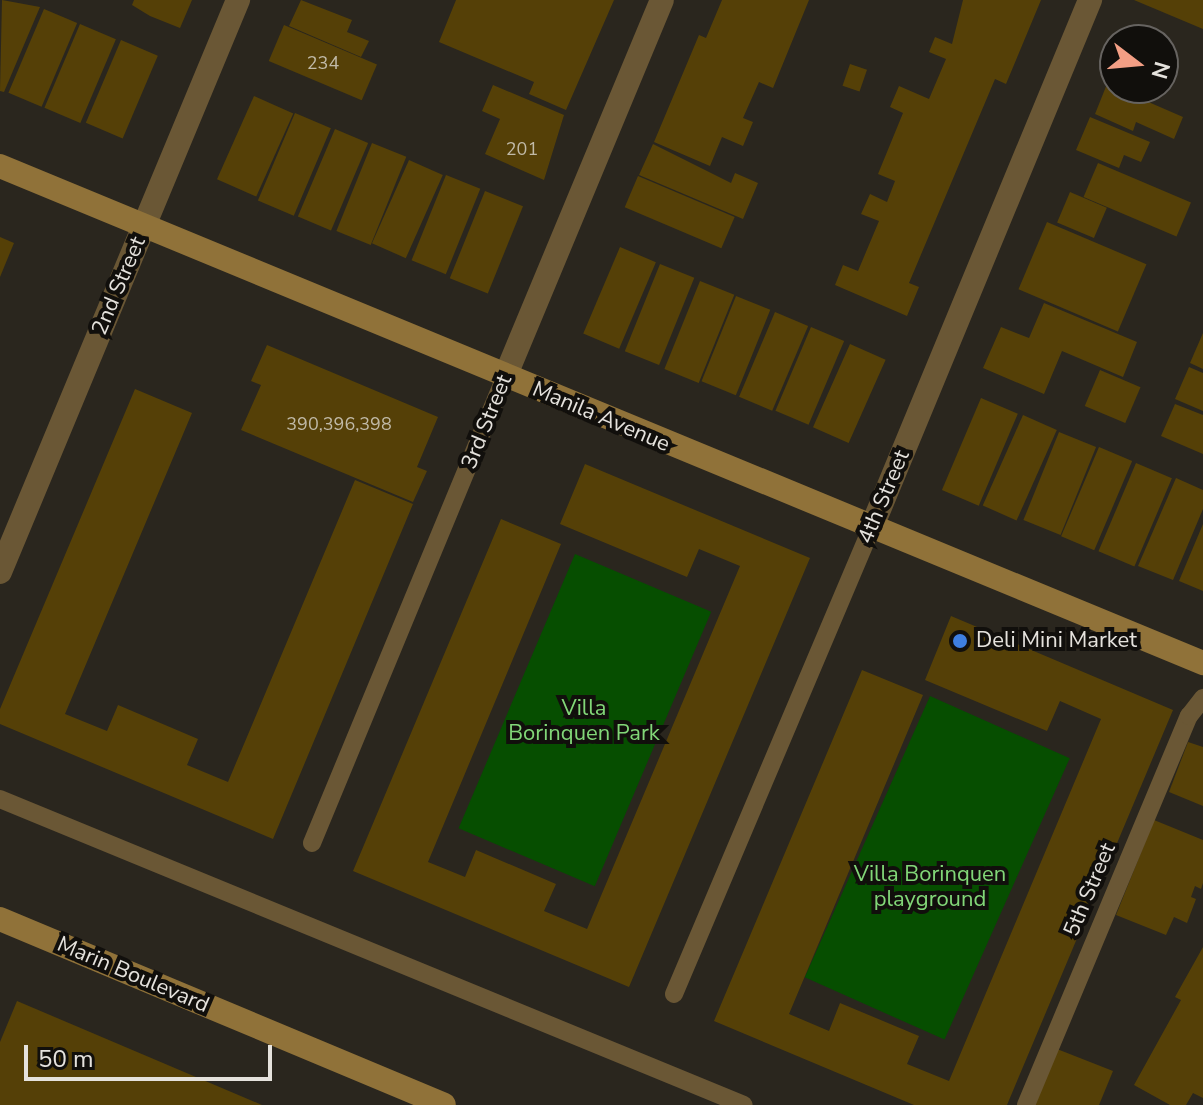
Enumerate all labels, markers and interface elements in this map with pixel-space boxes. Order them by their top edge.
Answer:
north arrow [1099,24,1179,104]
house number: 234 [307,52,339,74]
text: N [1143,58,1177,82]
house number: 201 [506,138,538,160]
street label: 2nd Street [86,233,152,339]
street label: 3rd Street [456,371,518,473]
street label: Manila Avenue [528,376,674,458]
house number: 390,396,398 [286,413,392,435]
street label: 4th Street [852,446,916,548]
place label: Deli Mini Market [976,628,1137,654]
marker: Deli Mini Market [951,632,969,650]
park label: Villa Borinquen Park [508,695,660,746]
street label: 5th Street [1058,839,1122,941]
park label: Villa Borinquen playground [854,861,1006,912]
street label: Marin Boulevard [53,931,213,1019]
scale bar [28,1029,276,1079]
text: 50 m [38,1043,94,1075]

